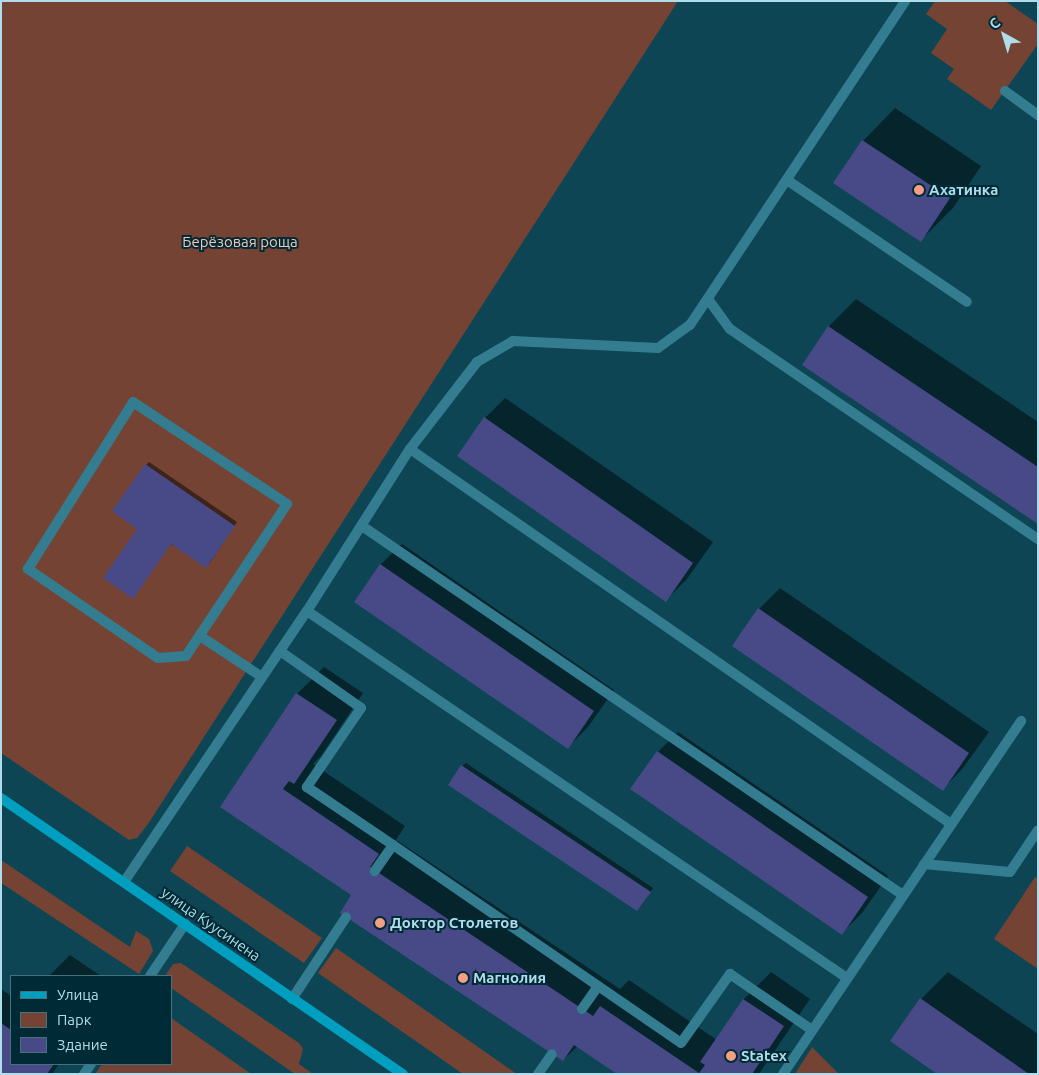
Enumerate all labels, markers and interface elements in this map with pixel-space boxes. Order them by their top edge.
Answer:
north arrow [979,10,1029,60]
text: С [986,14,1003,32]
place label: Ахатинка [929,181,998,199]
marker: Ахатинка [913,184,925,196]
park label: Берёзовая роща [182,233,298,251]
street label: улица Куусинена [158,883,264,965]
place label: Доктор Столетов [390,914,518,932]
marker: Доктор Столетов [374,917,386,929]
place label: Магнолия [473,969,546,987]
marker: Магнолия [457,972,469,984]
legend [10,975,172,1065]
text: Улица [57,986,99,1003]
text: Парк [57,1011,92,1028]
text: Здание [57,1036,108,1053]
place label: Statex [741,1047,787,1065]
marker: Statex [725,1050,737,1062]

